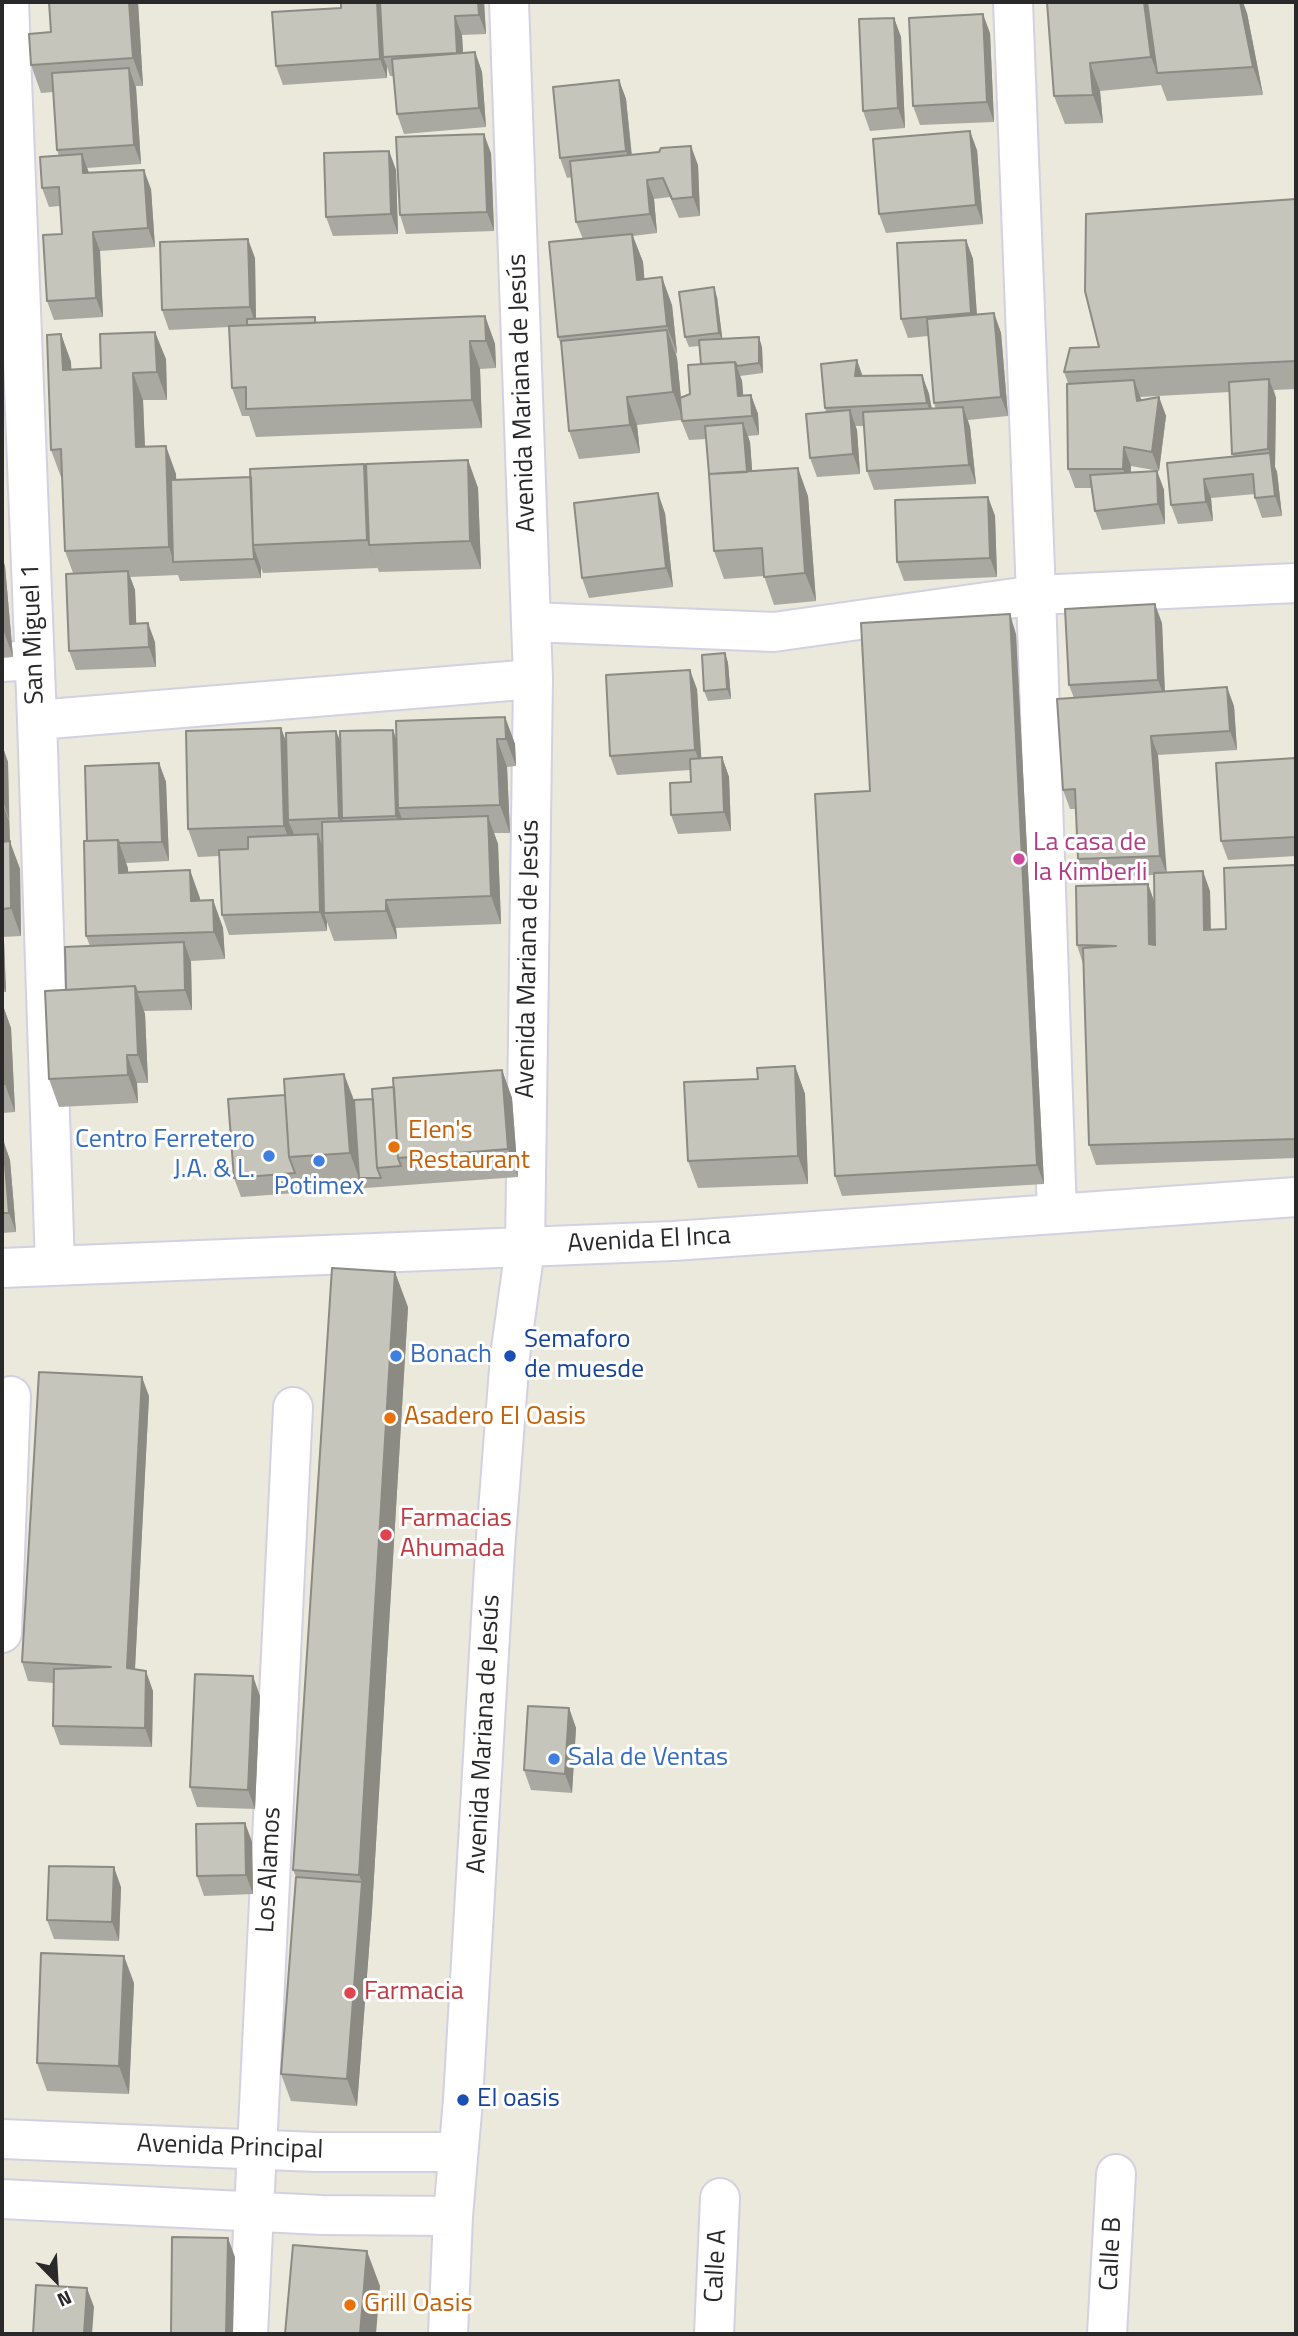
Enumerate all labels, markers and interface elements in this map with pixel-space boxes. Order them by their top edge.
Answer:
street label: Avenida Mariana de Jesús [503,253,543,533]
street label: San Miguel 1 [16,563,52,705]
street label: Avenida Mariana de Jesús [511,819,547,1099]
place label: La casa de la Kimberli [1033,828,1147,890]
marker: La casa de la Kimberli [1011,851,1027,867]
place label: Elen's Restaurant [408,1116,530,1178]
place label: Centro Ferretero J.A. & L. [75,1125,255,1186]
marker: Elen's Restaurant [386,1139,402,1155]
marker: Centro Ferretero J.A. & L. [261,1148,277,1164]
marker: Potimex [311,1153,327,1169]
place label: Potimex [274,1172,364,1204]
street label: Avenida El Inca [567,1221,731,1261]
place label: Semaforo de muesde [524,1325,644,1386]
place label: Bonach [410,1340,492,1372]
marker: Bonach [388,1348,404,1364]
marker: Semaforo de muesde [502,1348,518,1364]
place label: Asadero El Oasis [404,1402,586,1434]
marker: Asadero El Oasis [382,1410,398,1426]
place label: Farmacias Ahumada [400,1504,512,1566]
marker: Farmacias Ahumada [378,1527,394,1543]
street label: Avenida Mariana de Jesús [462,1594,508,1874]
place label: Sala de Ventas [568,1743,728,1775]
marker: Sala de Ventas [546,1751,562,1767]
street label: Los Alamos [251,1806,289,1934]
place label: Farmacia [364,1977,464,2009]
marker: Farmacia [342,1985,358,2001]
place label: El oasis [477,2084,560,2116]
marker: El oasis [455,2092,471,2108]
street label: Avenida Principal [136,2129,324,2167]
street label: Calle B [1094,2216,1130,2292]
street label: Calle A [699,2228,735,2304]
north arrow [21,2245,91,2315]
text: N [53,2284,77,2316]
place label: Grill Oasis [364,2289,472,2321]
marker: Grill Oasis [342,2297,358,2313]

